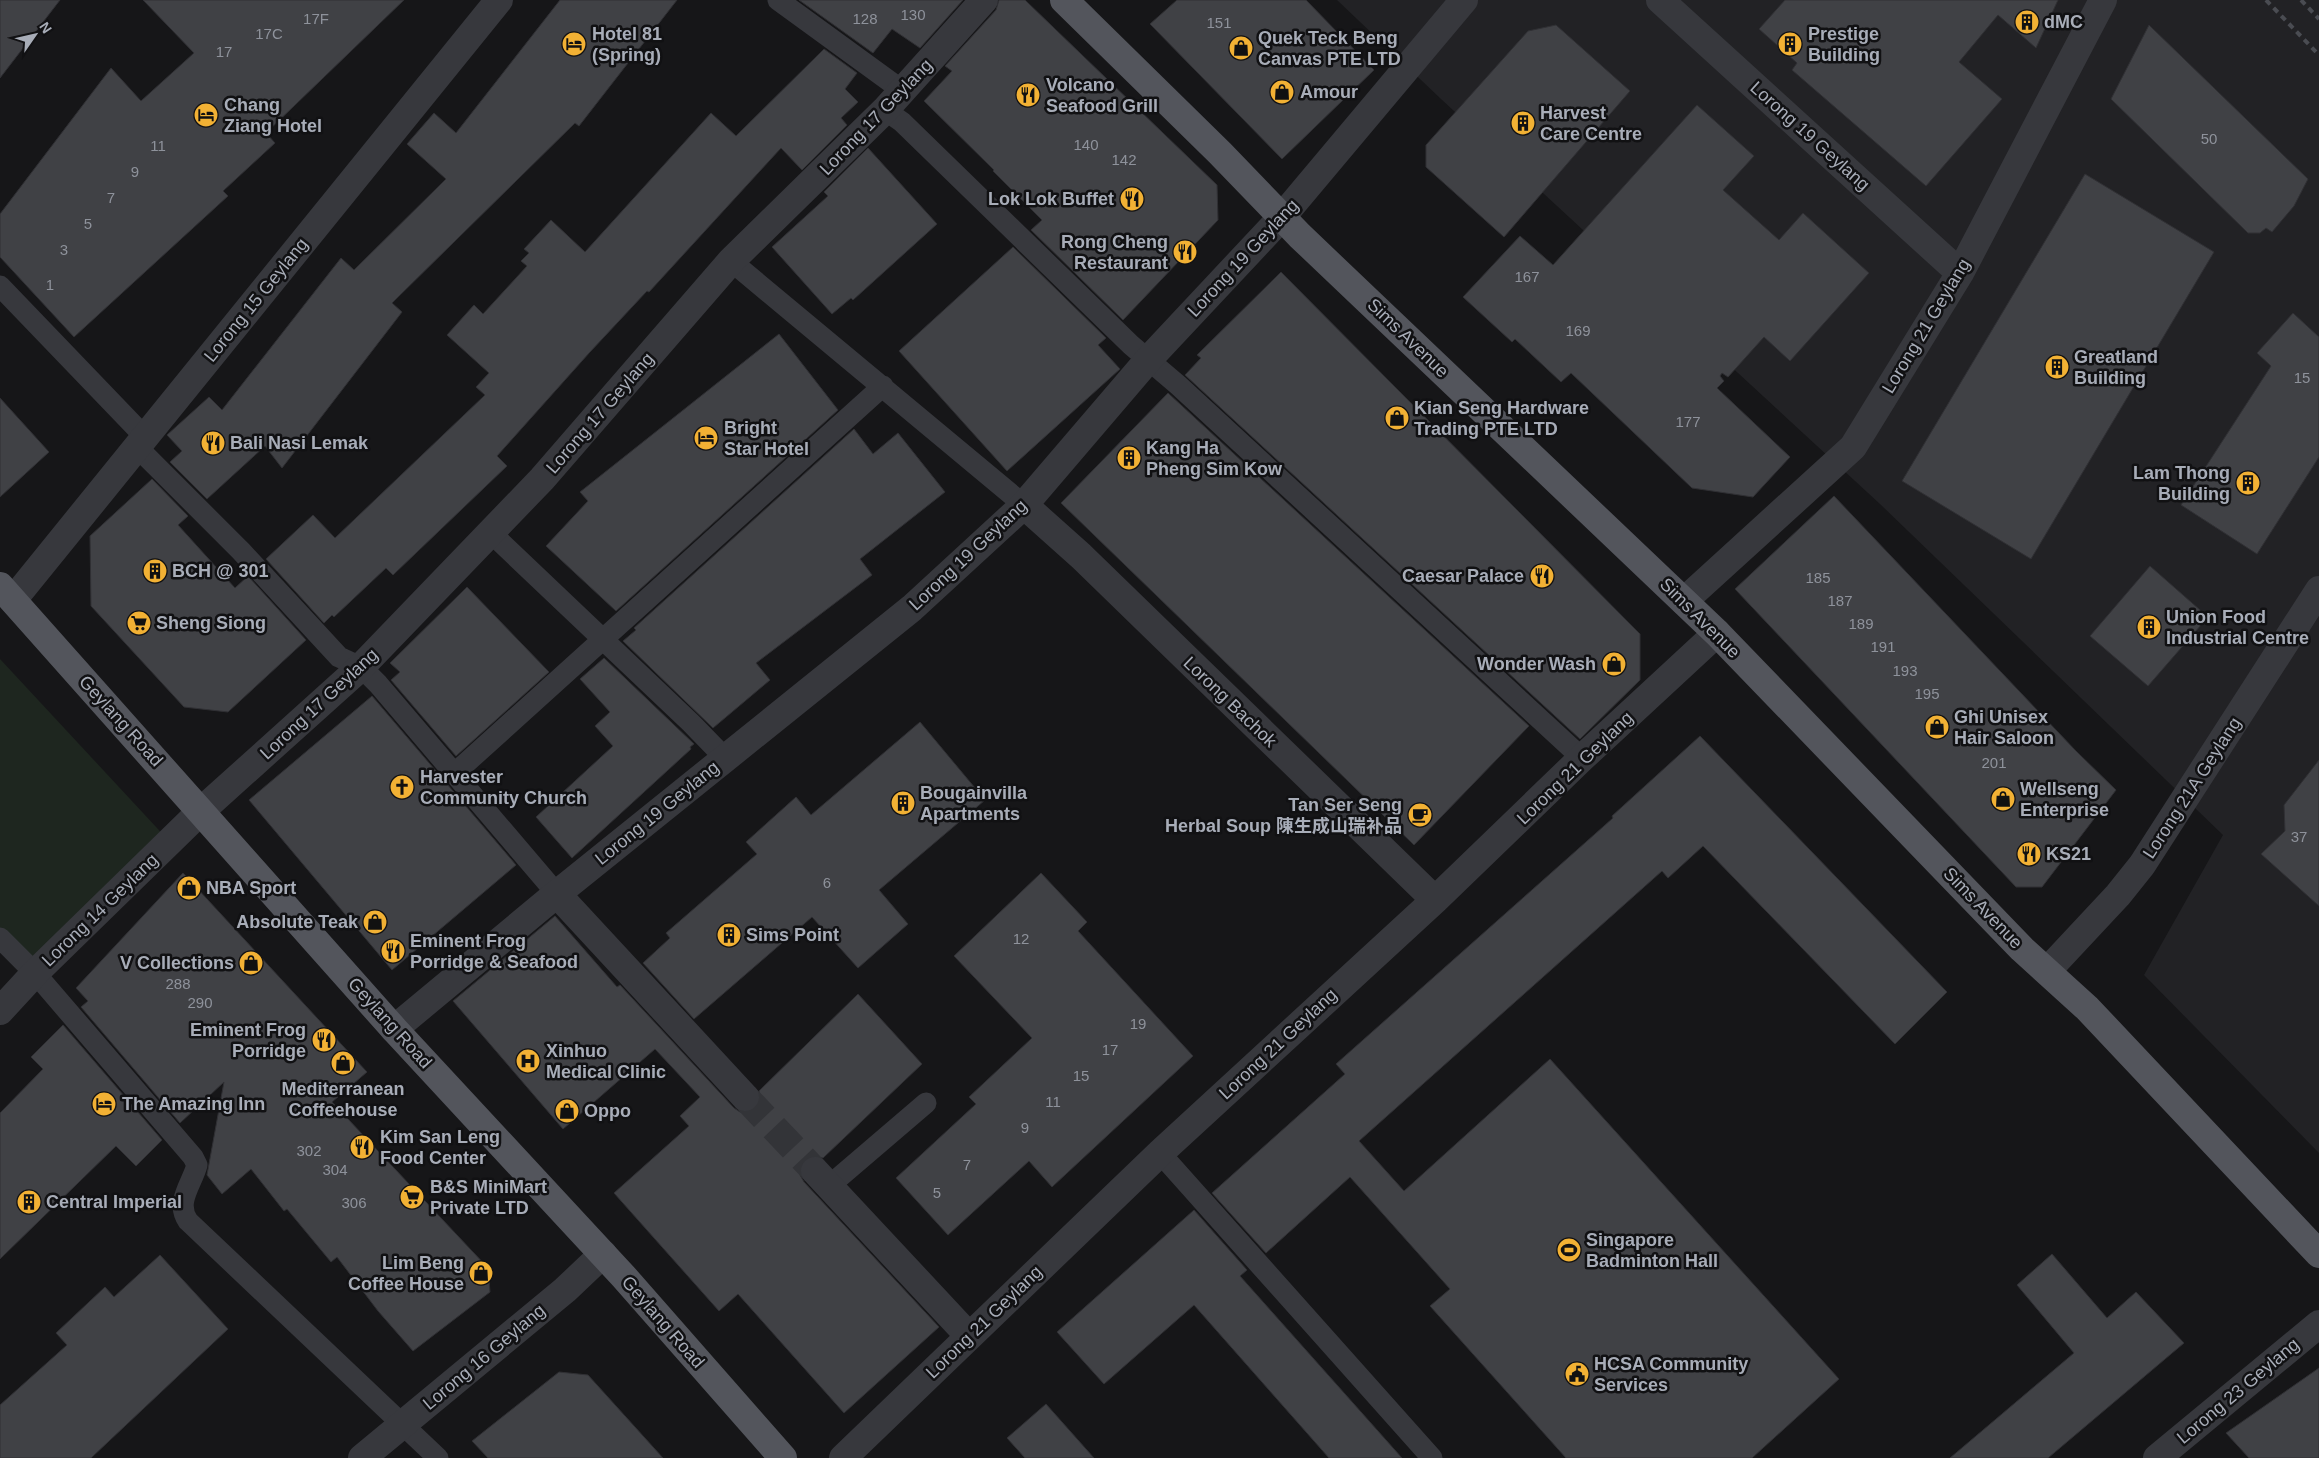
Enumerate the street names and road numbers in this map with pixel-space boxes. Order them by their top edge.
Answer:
street label: Lorong 17 Geylang [816,55,936,179]
street label: Lorong 19 Geylang [1746,77,1874,195]
street label: Lorong 19 Geylang [1183,195,1303,321]
street label: Lorong 15 Geylang [200,234,312,366]
street label: Lorong 21 Geylang [1878,255,1974,397]
street label: Sims Avenue [1363,294,1453,382]
street label: Lorong 17 Geylang [542,349,658,477]
street label: Lorong 19 Geylang [905,495,1031,615]
street label: Sims Avenue [1656,574,1744,662]
street label: Lorong 17 Geylang [256,644,382,764]
street label: Lorong Bachok [1179,653,1281,752]
street label: Geylang Road [75,672,167,770]
street label: Lorong 21 Geylang [1513,708,1637,828]
street label: Lorong 21A Geylang [2139,714,2245,862]
street label: Lorong 19 Geylang [591,757,723,869]
street label: Lorong 14 Geylang [38,850,162,970]
street label: Sims Avenue [1939,863,2027,953]
street label: Geylang Road [344,974,436,1072]
street label: Lorong 21 Geylang [1215,984,1341,1104]
street label: Lorong 21 Geylang [922,1262,1046,1382]
street label: Geylang Road [618,1272,708,1372]
street label: Lorong 16 Geylang [419,1300,549,1414]
street label: Lorong 23 Geylang [2173,1334,2303,1448]

